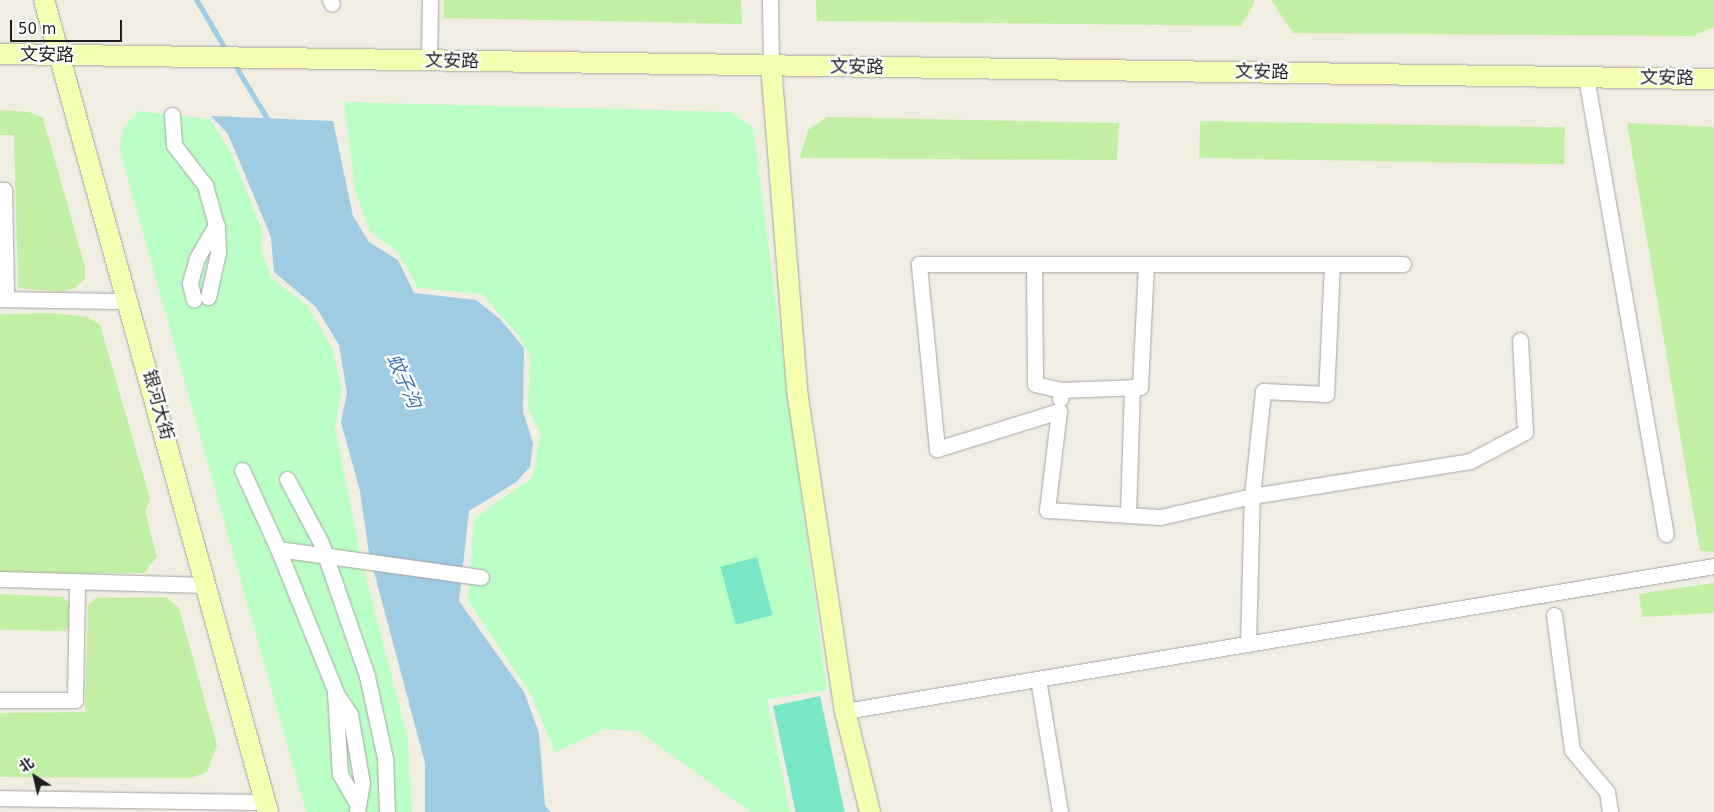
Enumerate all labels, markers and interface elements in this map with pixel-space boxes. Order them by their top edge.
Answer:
scale bar [12,10,125,42]
text: 50 m [18,20,56,38]
street label: 文安路 [20,44,74,66]
street label: 文安路 [425,50,479,72]
street label: 文安路 [830,56,884,78]
street label: 文安路 [1235,61,1289,83]
street label: 文安路 [1640,67,1694,89]
water label: 蚊子沟 [382,350,426,412]
street label: 银河大街 [138,367,178,443]
north arrow [10,752,60,802]
text: 北 [16,754,37,775]

